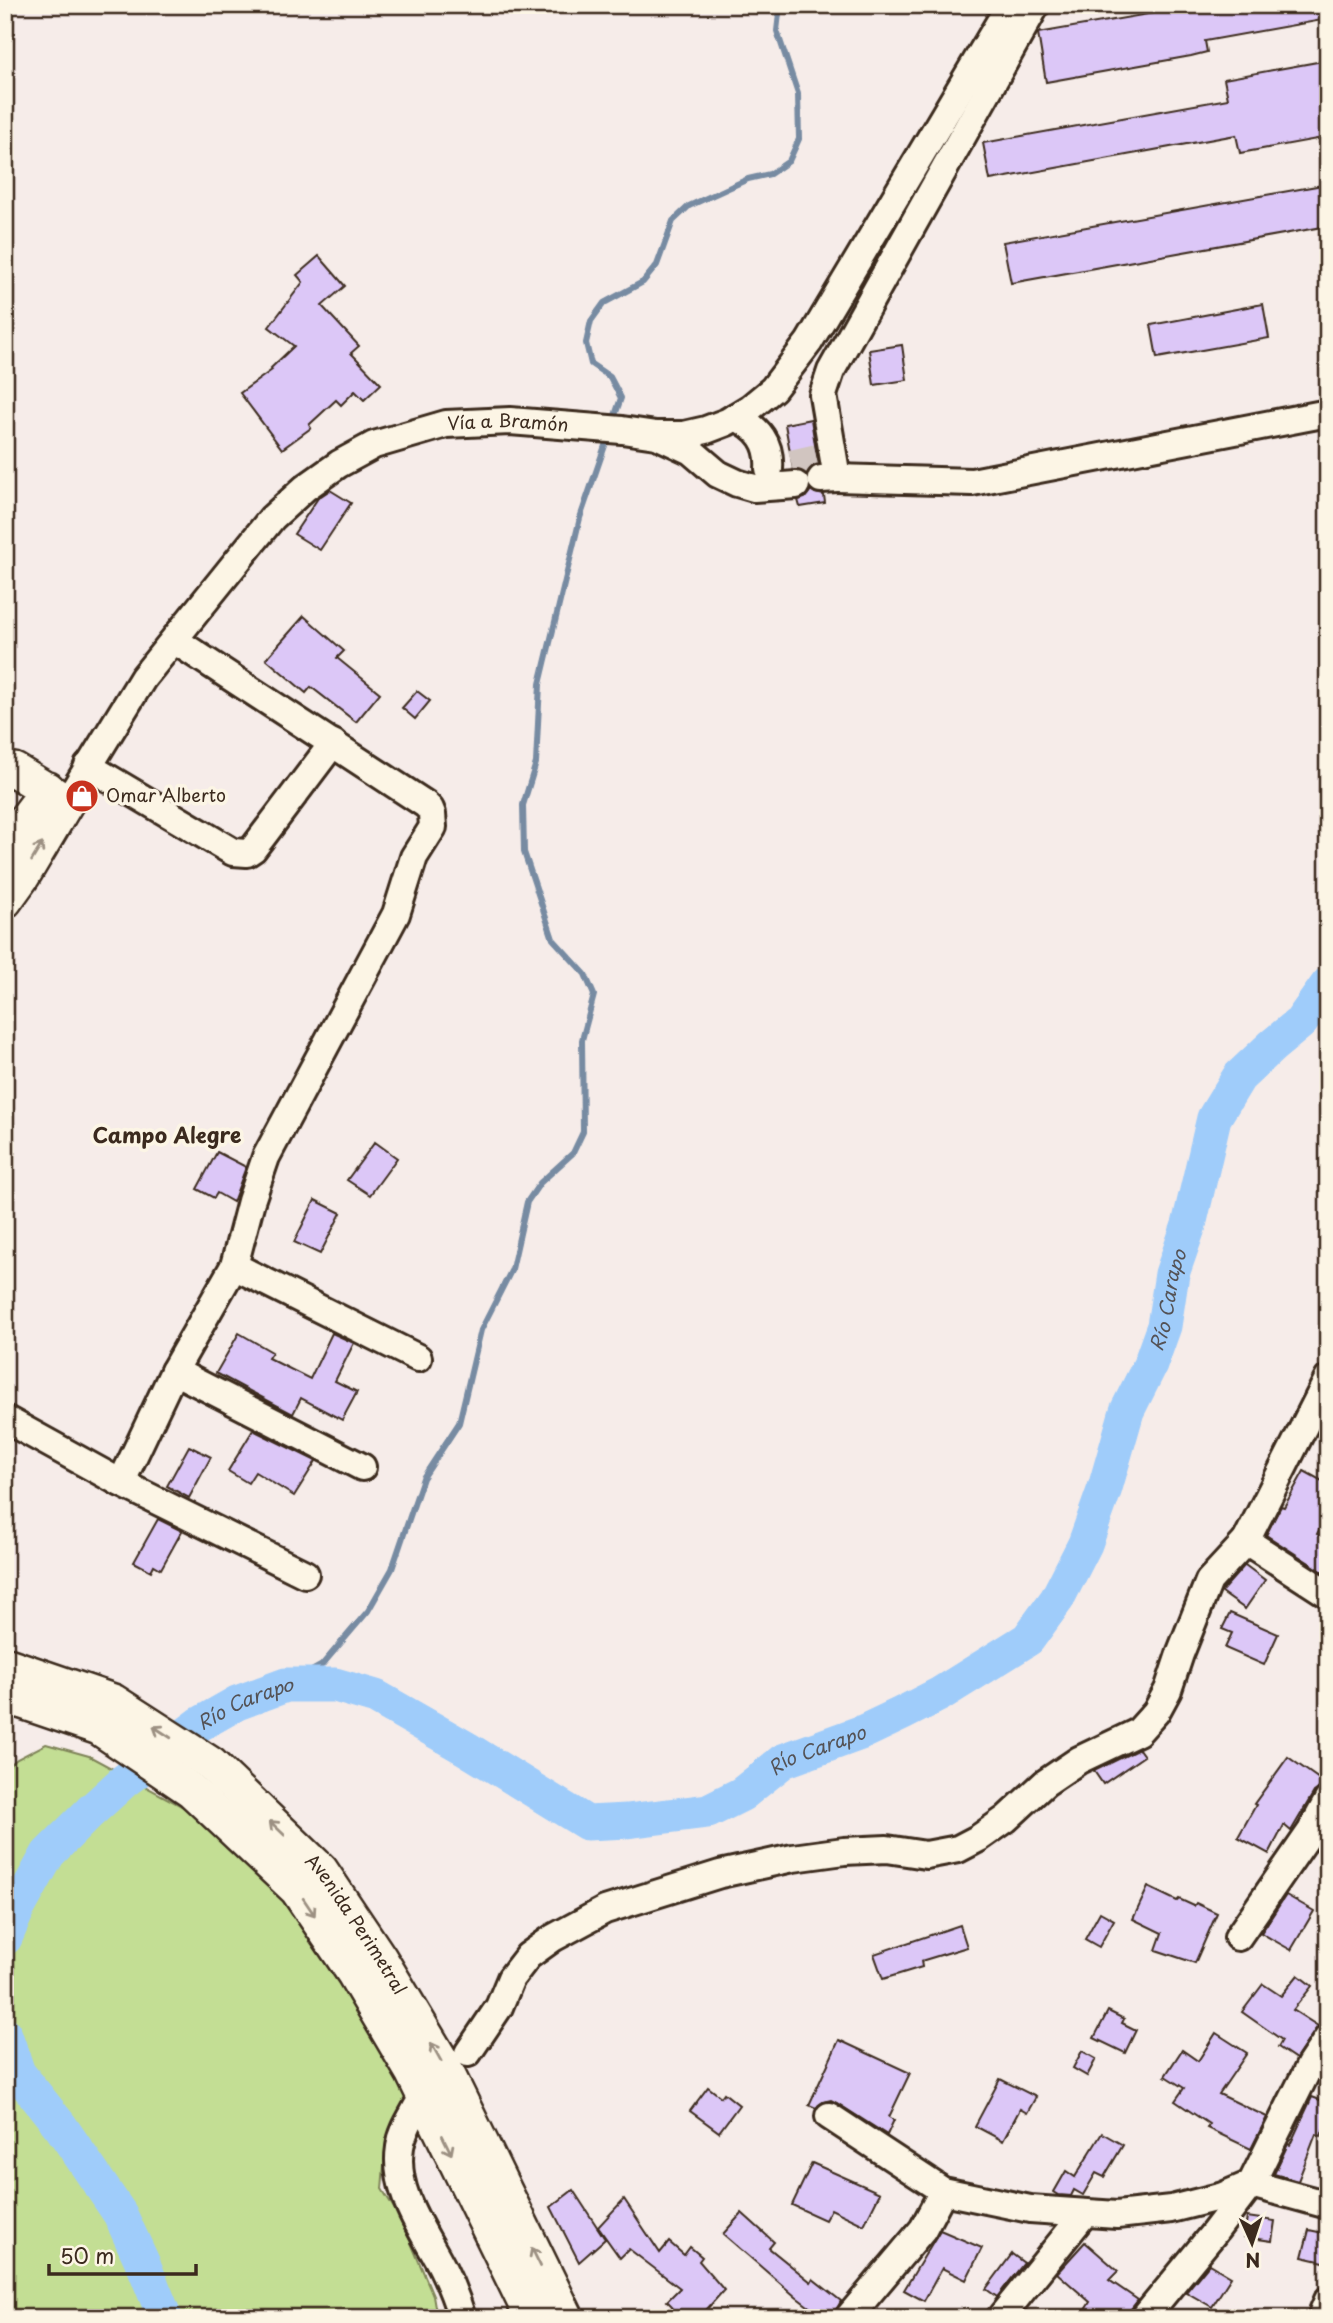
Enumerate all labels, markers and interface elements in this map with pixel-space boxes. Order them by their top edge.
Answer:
street label: Vía a Bramón [447,406,570,438]
shop icon: Omar Alberto [63,777,101,815]
place label: Omar Alberto [106,781,226,808]
one-way arrow [31,842,44,863]
district label: Campo Alegre [92,1118,242,1150]
water label: Río Carapo [1141,1244,1193,1354]
water label: Río Carapo [191,1670,294,1736]
water label: Río Carapo [761,1717,871,1781]
one-way arrow [153,1725,173,1739]
one-way arrow [269,1819,286,1836]
street label: Avenida Perimetral [300,1847,414,1999]
one-way arrow [302,1896,316,1916]
one-way arrow [429,2043,443,2063]
one-way arrow [441,2134,455,2155]
north arrow [1218,2208,1288,2278]
scale bar [49,2232,196,2276]
text: 50 m [60,2239,114,2271]
one-way arrow [529,2247,543,2268]
text: N [1245,2247,1261,2275]

